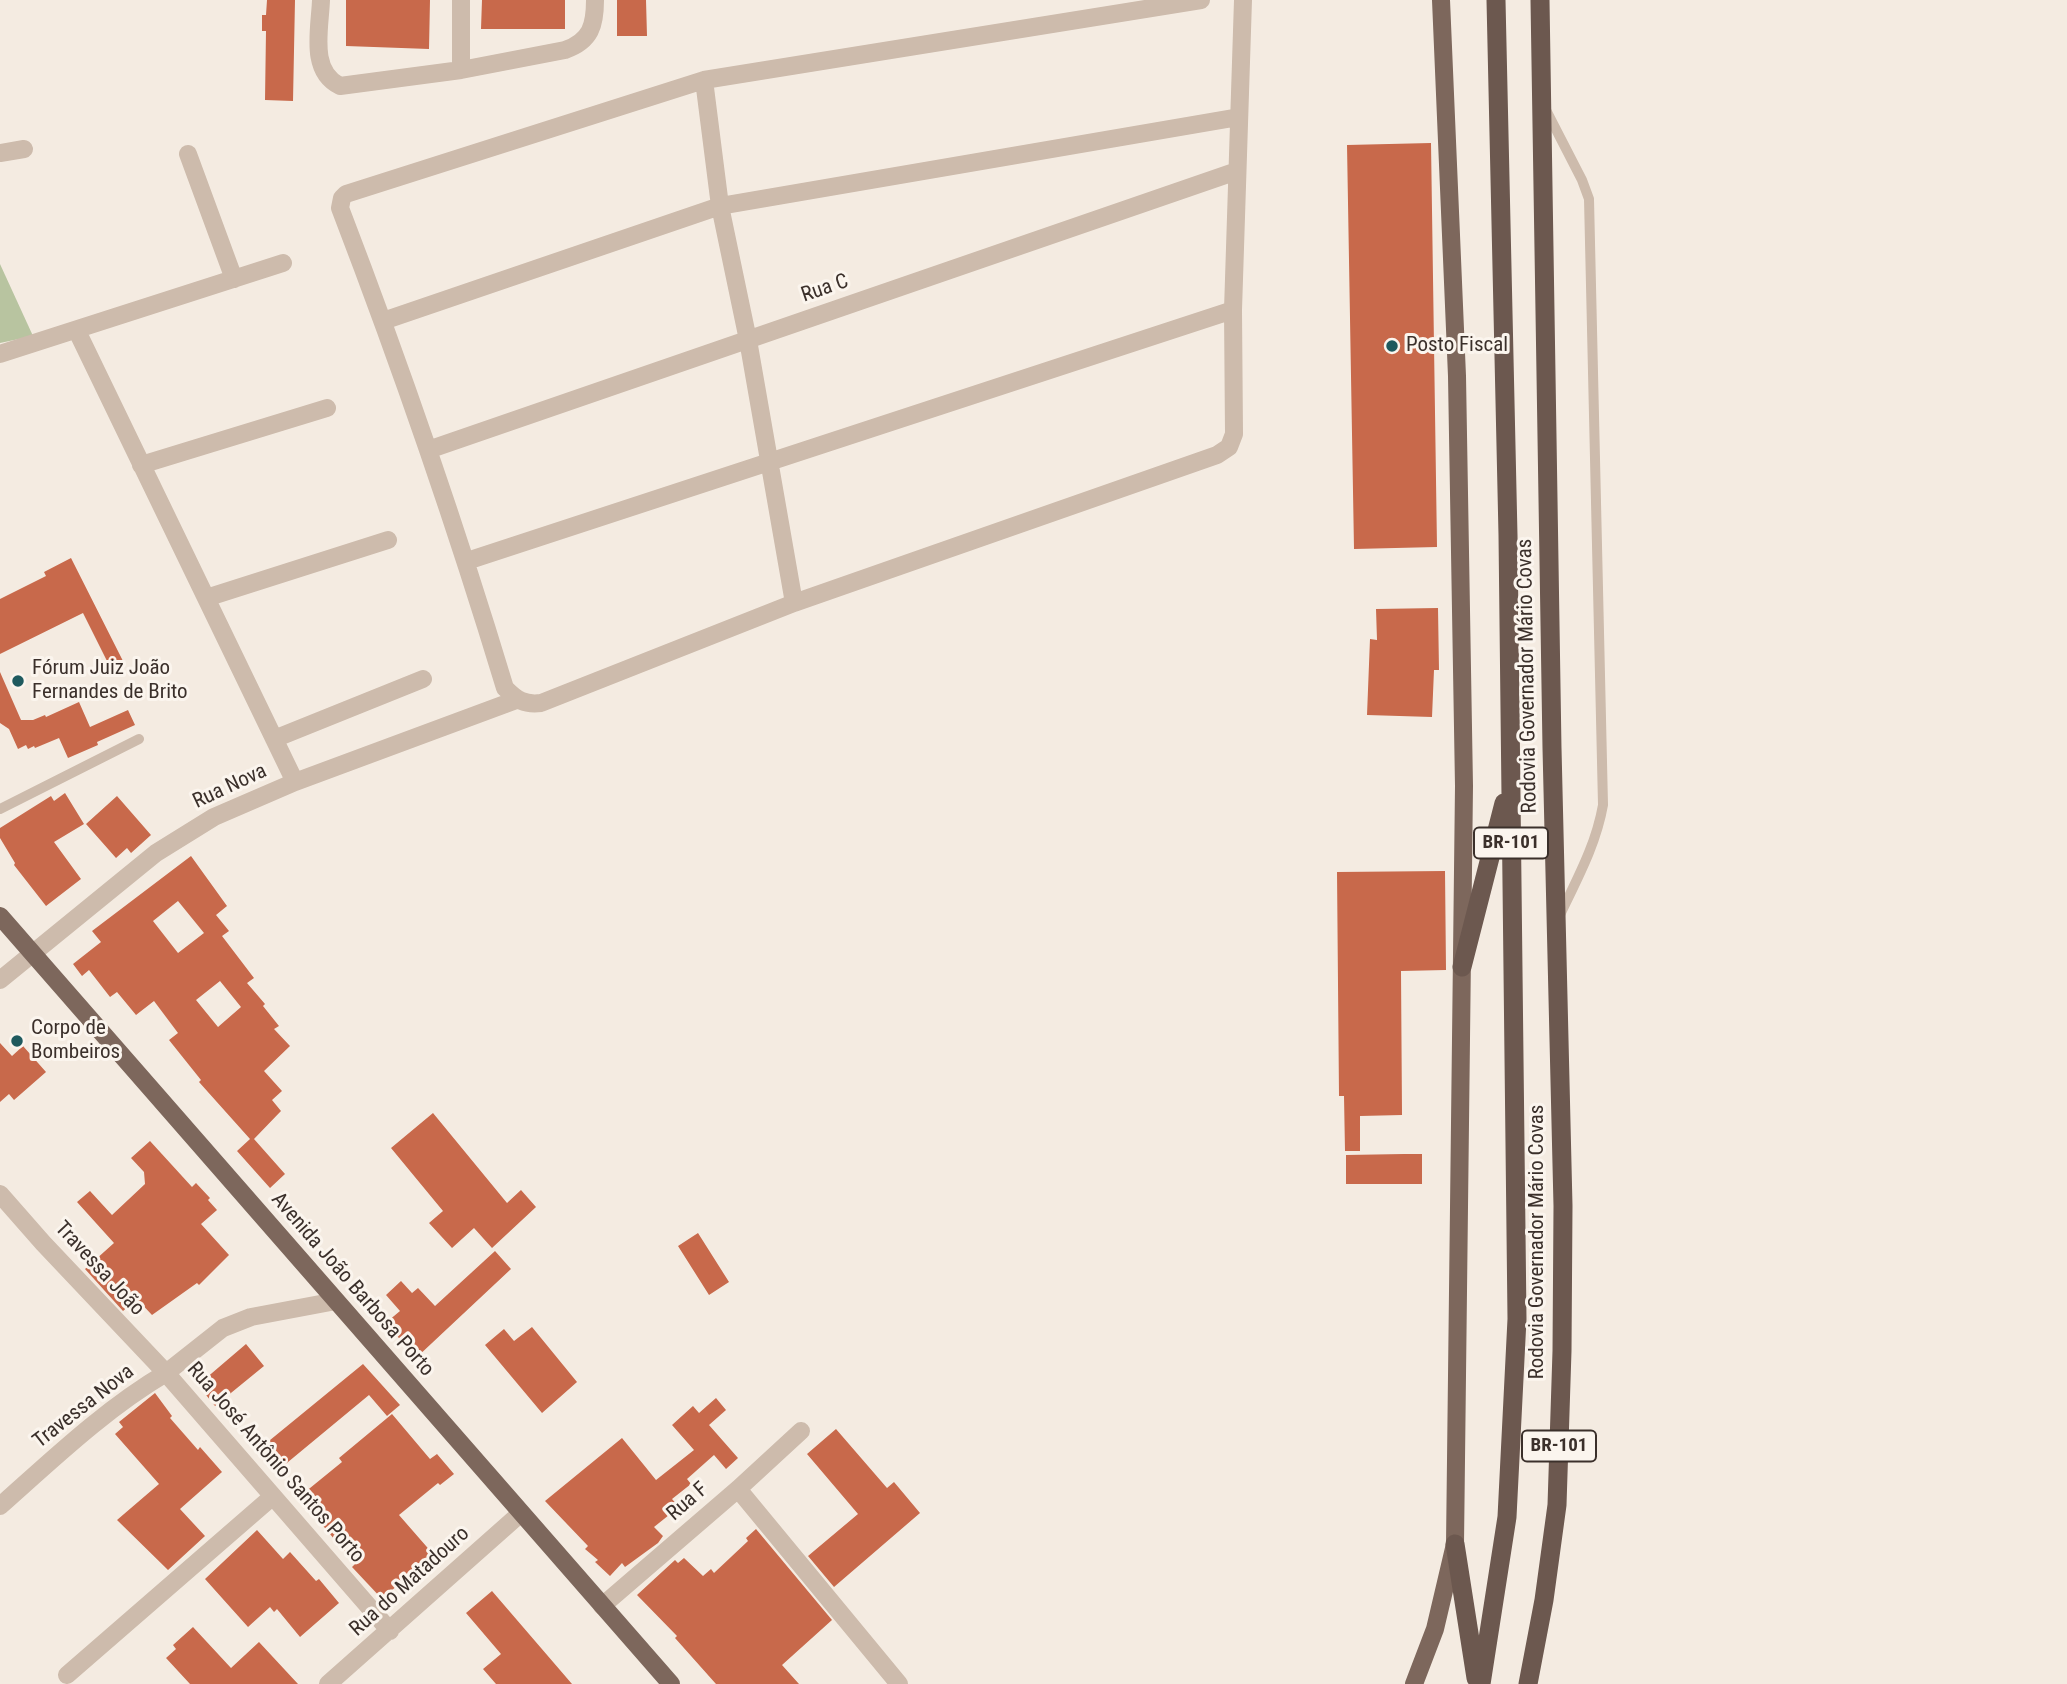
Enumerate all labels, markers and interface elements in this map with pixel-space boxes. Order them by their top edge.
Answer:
street label: Rua C [798,269,852,309]
place label: Posto Fiscal [1406,333,1508,359]
marker: Posto Fiscal [1384,338,1400,354]
street label: Rodovia Governador Mário Covas [1513,538,1543,814]
place label: Fórum Juiz João Fernandes de Brito [32,656,188,706]
marker: Fórum Juiz João Fernandes de Brito [10,673,26,689]
street label: Rua Nova [189,759,271,815]
road number: BR-101 [1474,828,1548,858]
place label: Corpo de Bombeiros [31,1016,120,1066]
marker: Corpo de Bombeiros [9,1033,25,1049]
street label: Rodovia Governador Mário Covas [1525,1105,1551,1379]
street label: Avenida João Barbosa Porto [265,1188,439,1382]
street label: Travessa João [49,1216,149,1322]
street label: Rua José Antônio Santos Porto [181,1357,369,1569]
street label: Travessa Nova [29,1360,139,1454]
road number: BR-101 [1522,1430,1596,1462]
street label: Rua F [662,1477,714,1527]
street label: Rua do Matadouro [345,1522,475,1642]

